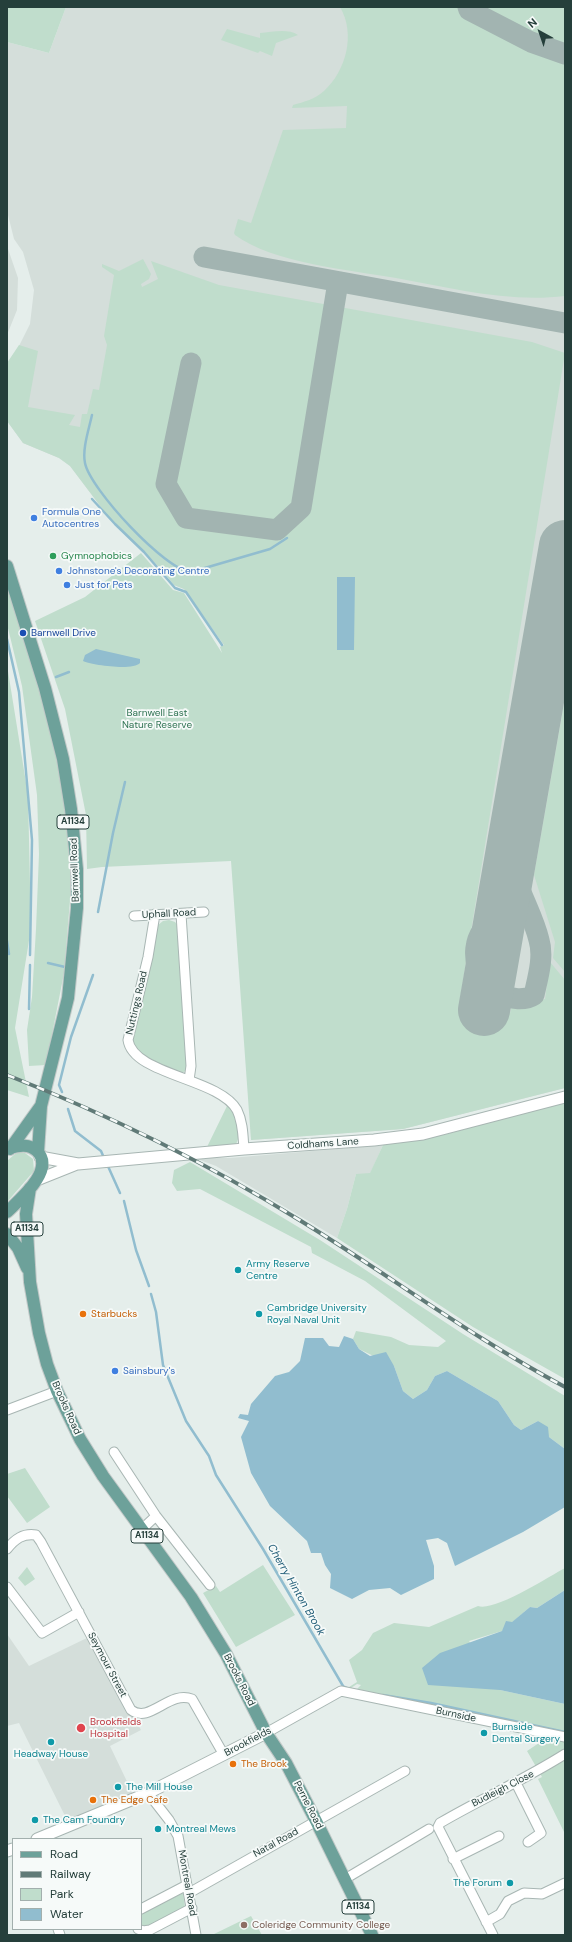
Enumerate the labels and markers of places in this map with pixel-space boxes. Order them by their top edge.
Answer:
place label: Formula One Autocentres [42,506,101,530]
marker: Formula One Autocentres [29,513,39,523]
place label: Gymnophobics [61,550,132,562]
marker: Gymnophobics [48,551,58,561]
place label: Johnstone's Decorating Centre [67,565,209,577]
marker: Johnstone's Decorating Centre [54,566,64,576]
place label: Just for Pets [75,579,133,591]
marker: Just for Pets [62,580,72,590]
place label: Barnwell Drive [31,627,96,639]
marker: Barnwell Drive [18,628,28,638]
place label: Army Reserve Centre [246,1258,310,1282]
marker: Army Reserve Centre [233,1265,243,1275]
place label: Cambridge University Royal Naval Unit [267,1302,367,1326]
place label: Starbucks [91,1308,137,1320]
marker: Starbucks [78,1309,88,1319]
marker: Cambridge University Royal Naval Unit [254,1309,264,1319]
place label: Sainsbury's [123,1365,175,1377]
marker: Sainsbury's [110,1366,120,1376]
place label: Brookfields Hospital [90,1716,141,1740]
place label: Burnside Dental Surgery [492,1721,560,1744]
marker: Brookfields Hospital [75,1722,87,1734]
marker: Burnside Dental Surgery [479,1728,489,1738]
marker: Headway House [46,1737,56,1747]
place label: Headway House [14,1748,88,1760]
place label: The Brook [241,1758,287,1770]
marker: The Brook [228,1759,238,1769]
place label: The Mill House [126,1781,193,1793]
marker: The Mill House [113,1782,123,1792]
place label: The Edge Cafe [101,1794,168,1806]
marker: The Edge Cafe [88,1795,98,1805]
place label: The Cam Foundry [43,1814,125,1826]
marker: The Cam Foundry [30,1815,40,1825]
place label: Montreal Mews [166,1823,236,1835]
marker: Montreal Mews [153,1824,163,1834]
place label: The Forum [453,1877,502,1889]
marker: The Forum [505,1878,515,1888]
place label: Coleridge Community College [252,1919,390,1931]
marker: Coleridge Community College [239,1920,249,1930]

